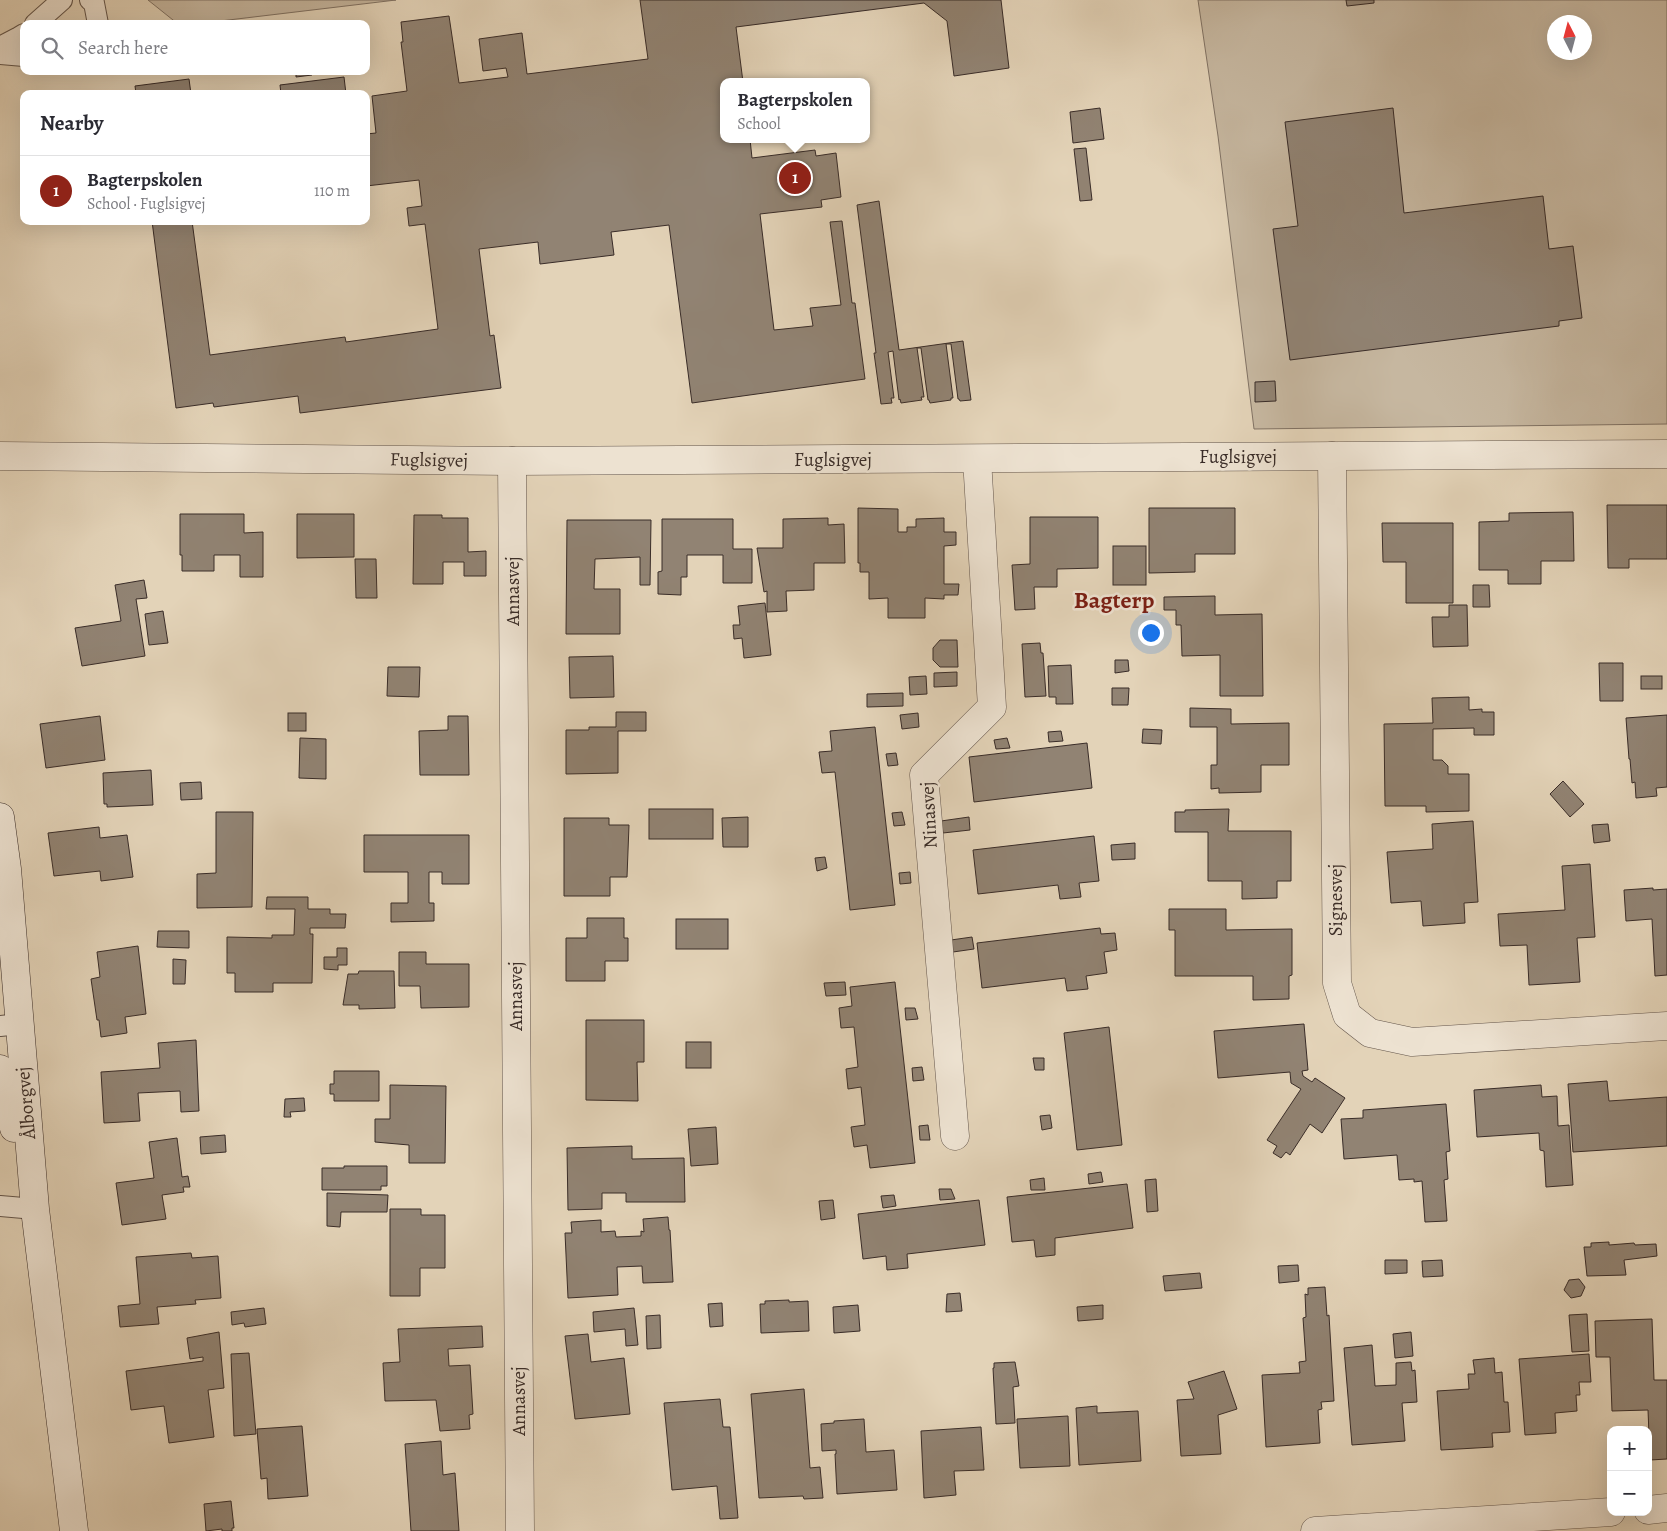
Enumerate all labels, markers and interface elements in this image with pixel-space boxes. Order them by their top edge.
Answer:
north arrow [1547,15,1592,60]
search box [20,20,370,75]
icon: search [38,34,66,62]
text: Search here [78,35,168,61]
popup [720,78,870,143]
text: Bagterpskolen [737,87,853,113]
text: Nearby [40,109,103,137]
text: School [737,113,781,135]
pin: 1 [779,159,811,197]
text: Bagterpskolen [87,167,202,193]
text: 1 [53,180,59,202]
text: 110 m [314,180,350,202]
text: School · Fuglsigvej [87,193,206,215]
street label: Fuglsigvej [1199,444,1277,470]
street label: Fuglsigvej [390,446,468,474]
street label: Fuglsigvej [794,447,872,473]
street label: Annasvej [500,556,526,627]
district label: Bagterp [1074,584,1154,616]
your location [1138,620,1164,646]
street label: Ninasvej [914,781,944,849]
street label: Signesvej [1323,864,1349,936]
street label: Annasvej [503,961,529,1032]
street label: Ålborgvej [10,1066,42,1141]
street label: Annasvej [506,1366,532,1437]
map controls [1607,1426,1652,1516]
button: + [1607,1426,1652,1471]
button: − [1607,1471,1652,1516]

